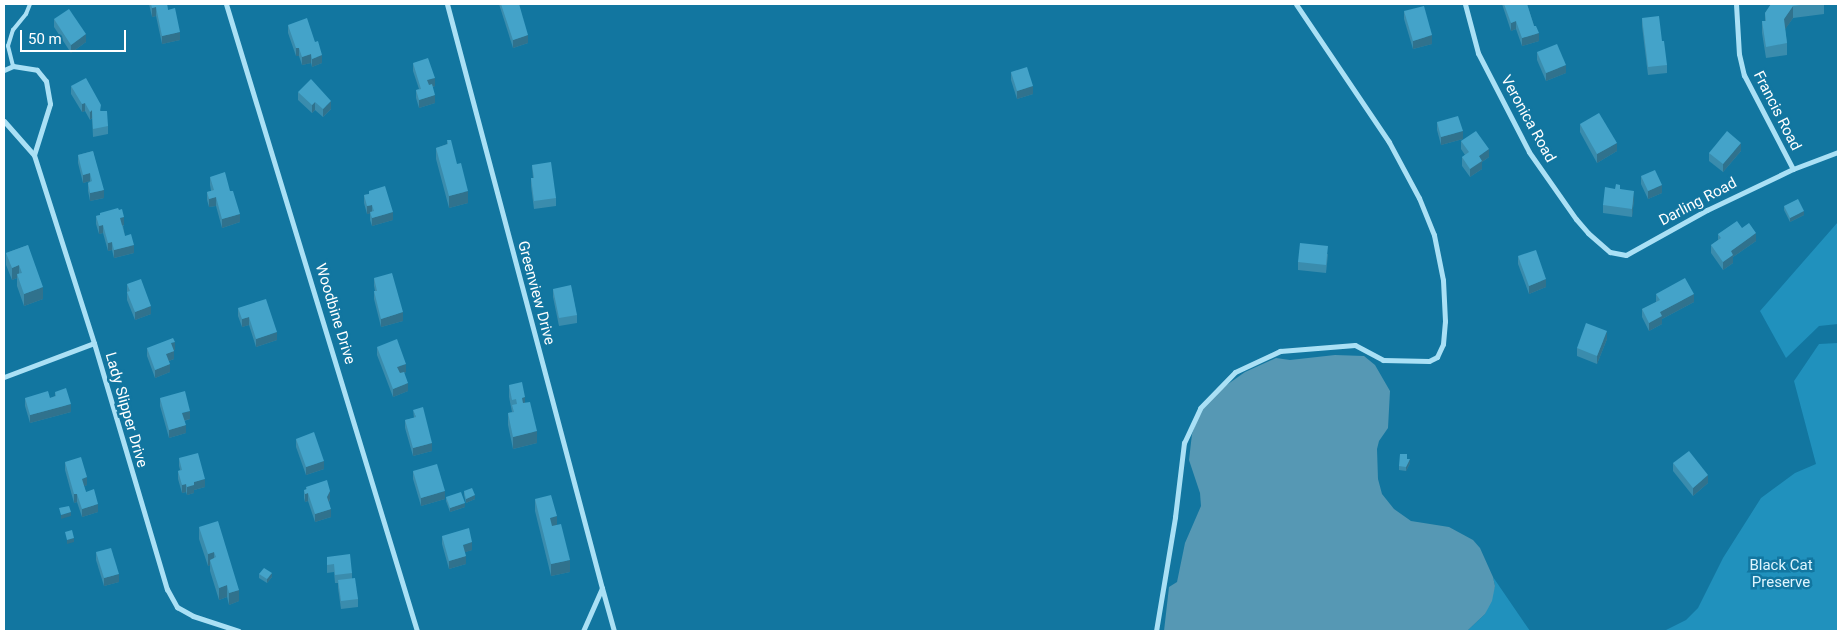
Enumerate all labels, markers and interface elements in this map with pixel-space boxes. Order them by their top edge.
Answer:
scale bar [22,20,129,52]
text: 50 m [28,30,62,48]
street label: Francis Road [1749,68,1805,154]
street label: Veronica Road [1497,72,1559,166]
street label: Darling Road [1656,174,1740,230]
street label: Greenview Drive [513,239,559,347]
street label: Woodbine Drive [311,261,359,367]
street label: Lady Slipper Drive [101,350,151,470]
park label: Black Cat Preserve [1749,556,1813,591]

